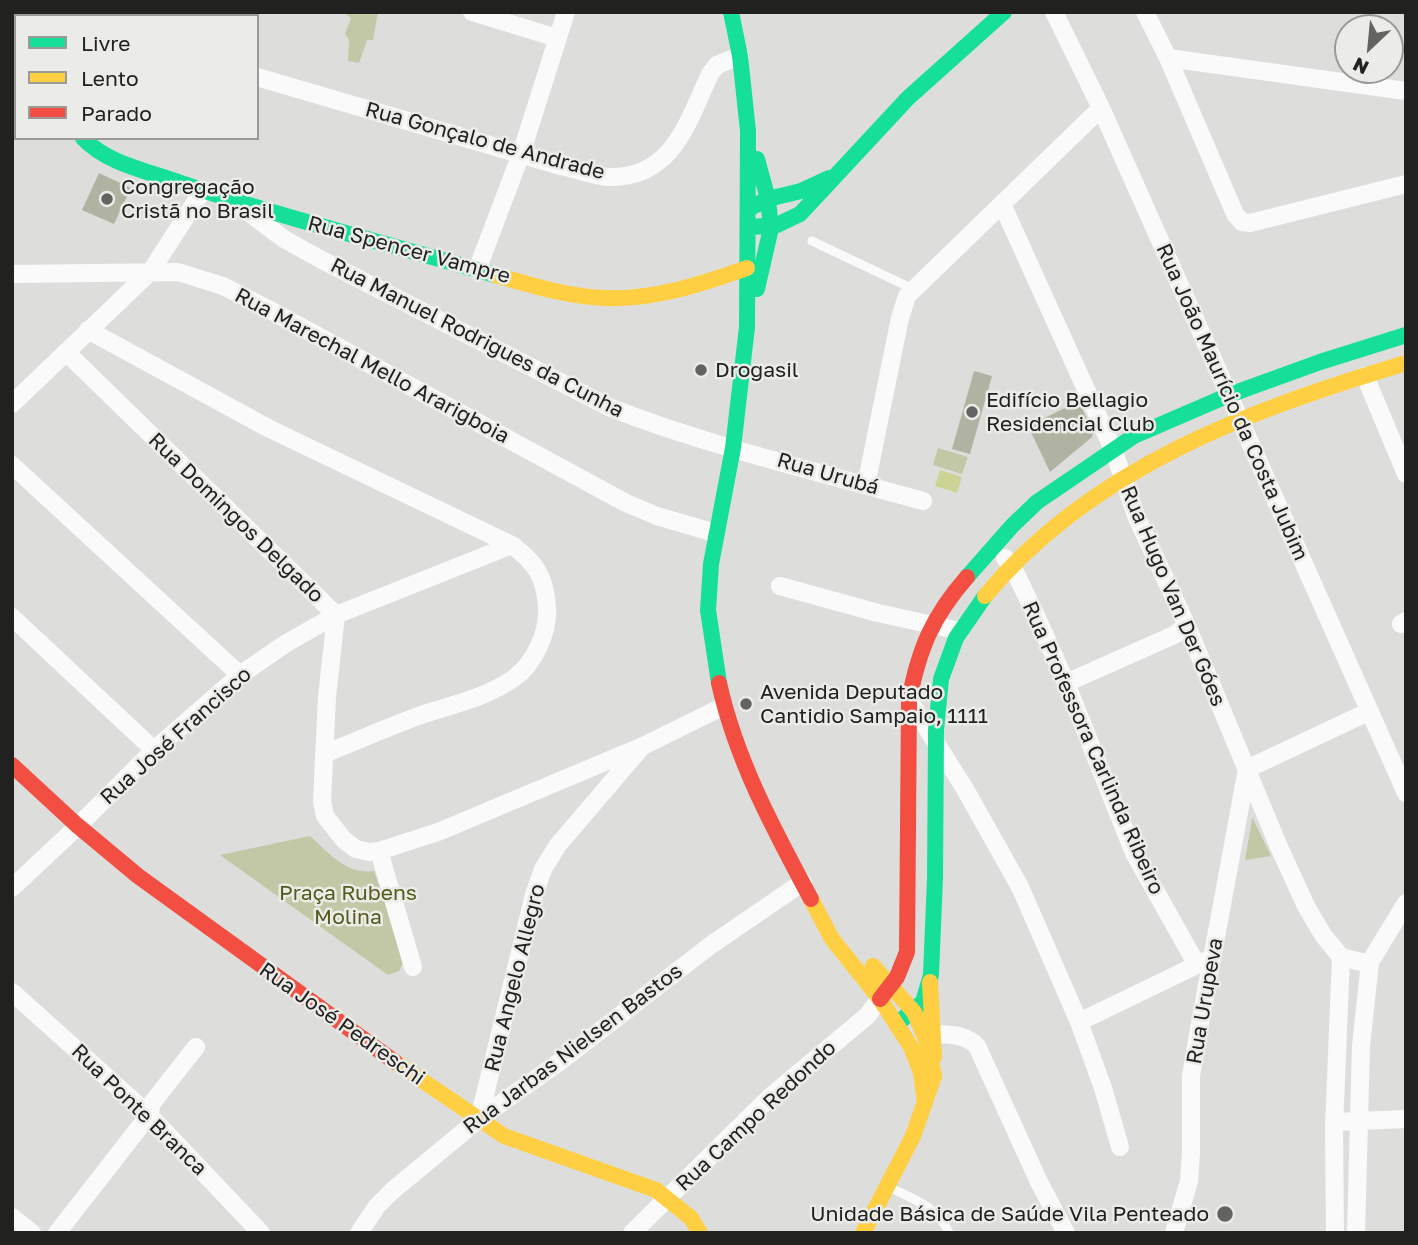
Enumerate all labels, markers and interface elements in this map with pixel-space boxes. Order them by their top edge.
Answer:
legend [14,14,259,140]
north arrow [1334,14,1404,84]
text: Livre [81,30,131,56]
text: N [1349,53,1372,80]
text: Lento [81,65,139,91]
street label: Rua Gonçalo de Andrade [363,97,607,185]
text: Parado [81,100,152,126]
place label: Congregação Cristã no Brasil [121,174,274,224]
marker: Congregação Cristã no Brasil [99,191,115,207]
street label: Rua Spencer Vampre [305,211,513,289]
street label: Rua João Maurício da Costa Jubim [1151,240,1313,564]
street label: Rua Manuel Rodrigues da Cunha [326,253,628,423]
street label: Rua Marechal Mello Ararigboia [231,283,513,449]
place label: Drogasil [715,357,799,383]
marker: Drogasil [693,362,709,378]
place label: Edifício Bellagio Residencial Club [986,387,1155,437]
marker: Edifício Bellagio Residencial Club [964,404,980,420]
street label: Rua Domingos Delgado [143,428,329,608]
street label: Rua Urubá [774,447,882,501]
street label: Rua Hugo Van Der Góes [1115,482,1231,710]
street label: Rua Professora Carlinda Ribeiro [1017,598,1169,898]
street label: Rua José Francisco [95,662,257,810]
place label: Avenida Deputado Cantidio Sampaio, 1111 [760,679,988,729]
marker: Avenida Deputado Cantidio Sampaio, 1111 [738,696,754,712]
park label: Praça Rubens Molina [279,880,417,930]
street label: Rua Angelo Allegro [479,881,551,1075]
street label: Rua Urupeva [1182,936,1228,1066]
street label: Rua José Pedreschi [254,957,430,1091]
street label: Rua Jarbas Nielsen Bastos [459,958,687,1140]
street label: Rua Campo Redondo [671,1035,841,1197]
street label: Rua Ponte Branca [66,1039,212,1181]
place label: Unidade Básica de Saúde Vila Penteado [810,1201,1209,1227]
marker: Unidade Básica de Saúde Vila Penteado [1215,1204,1235,1224]

